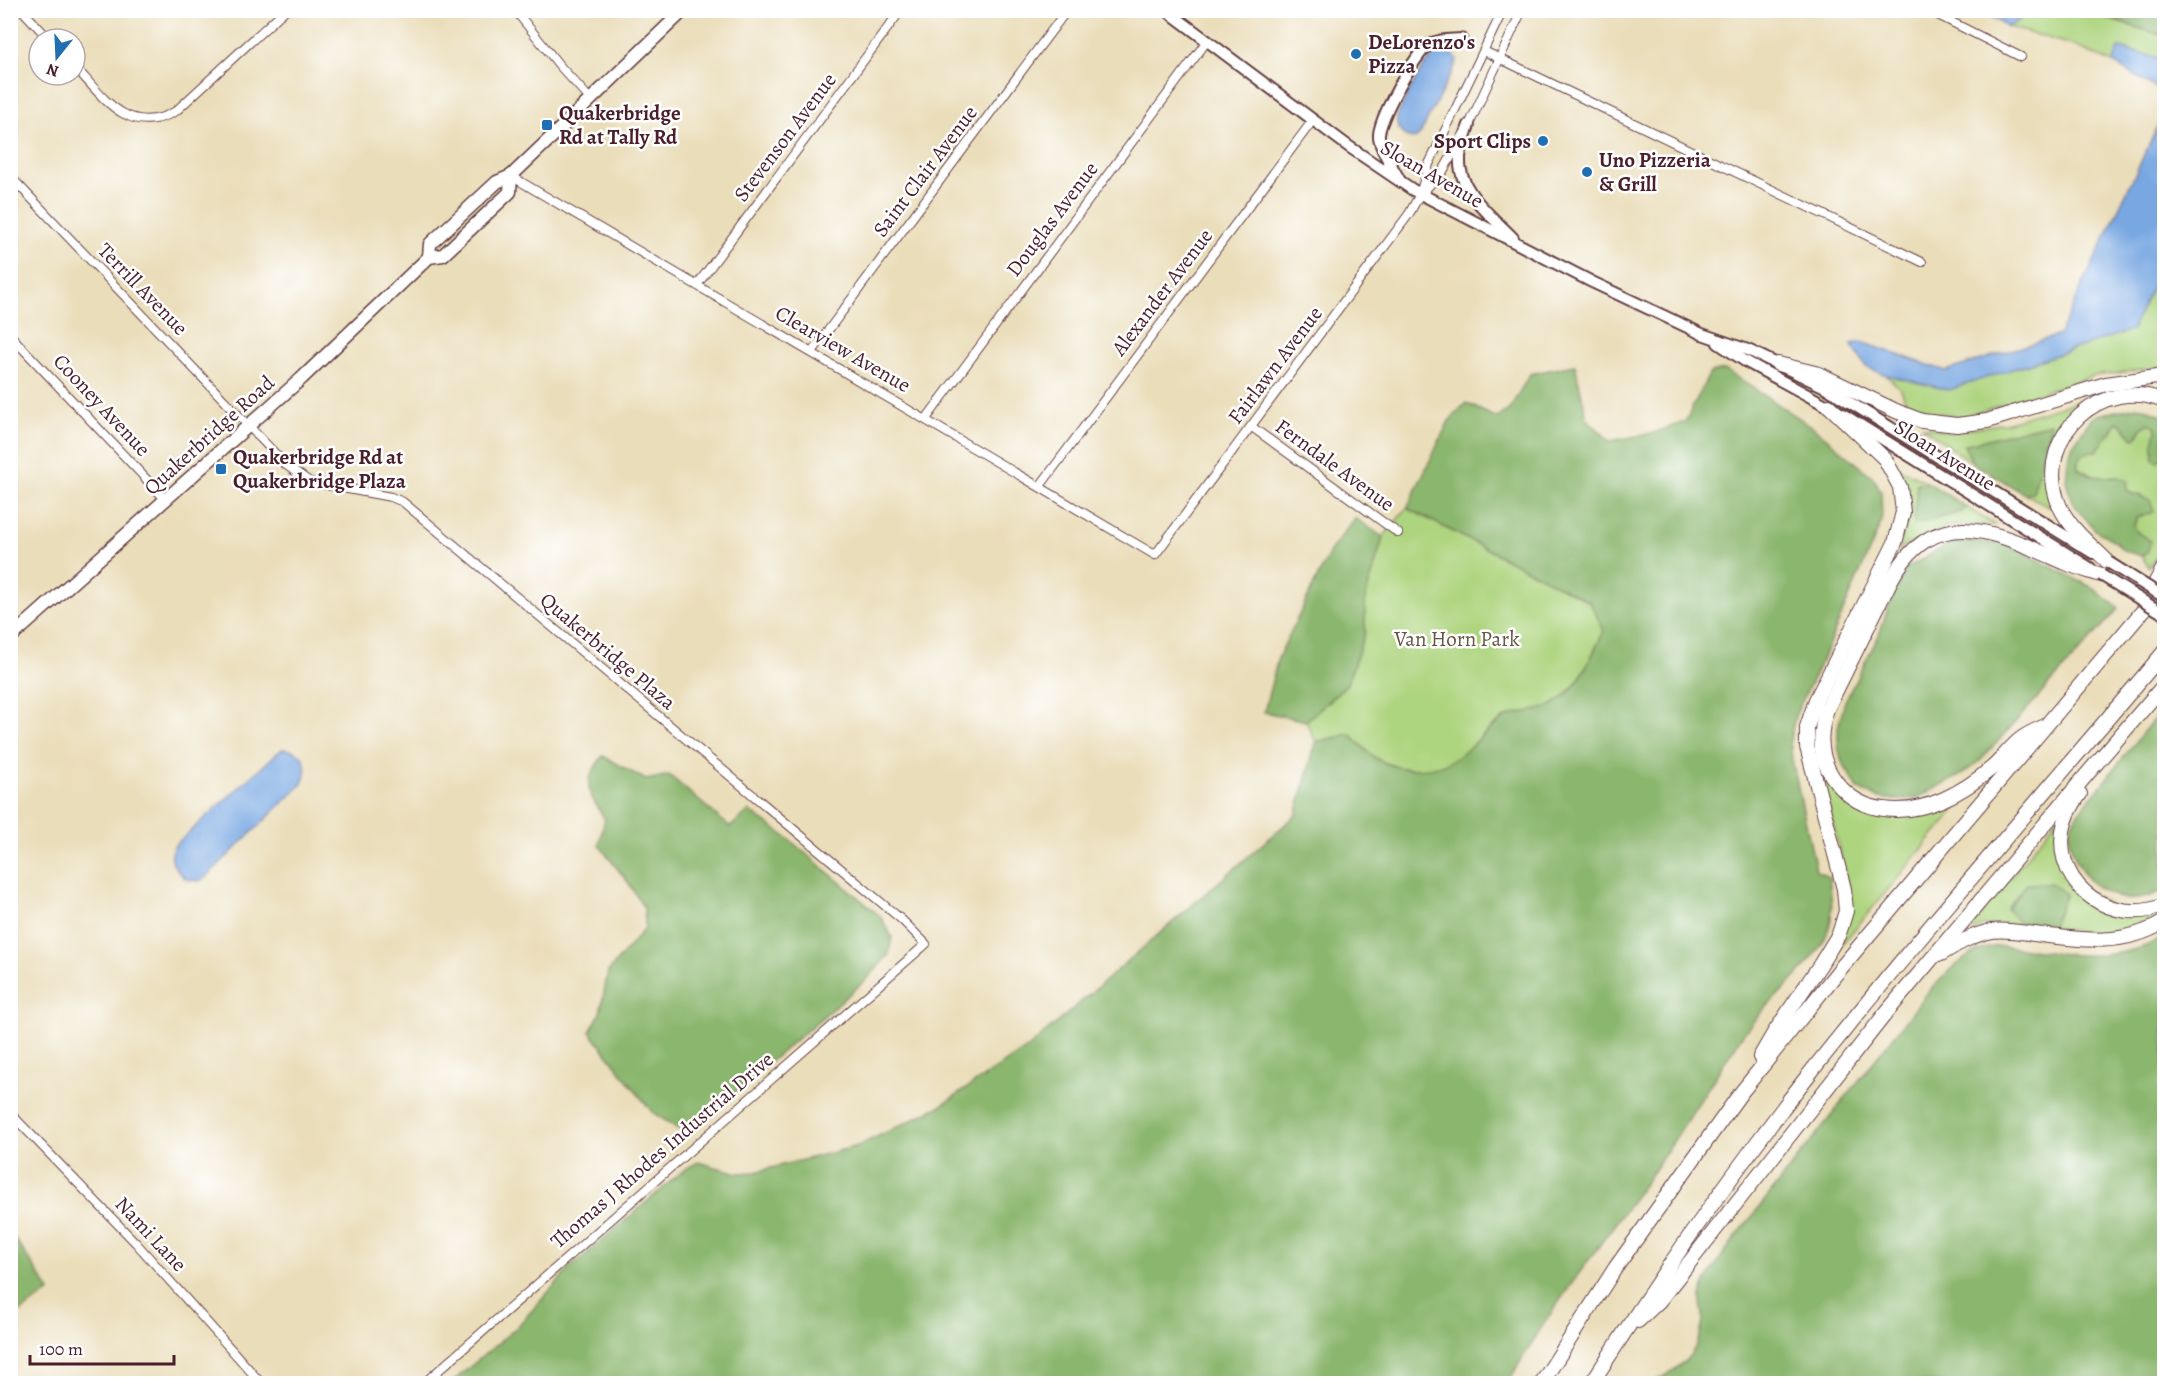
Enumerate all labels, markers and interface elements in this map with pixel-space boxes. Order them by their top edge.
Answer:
north arrow [27,27,87,87]
place label: DeLorenzo's Pizza [1368,28,1475,80]
marker: DeLorenzo's Pizza [1349,47,1363,61]
text: N [43,58,62,83]
street label: Stevenson Avenue [727,67,843,207]
place label: Quakerbridge Rd at Tally Rd [559,99,681,151]
street label: Saint Clair Avenue [866,100,984,242]
marker: Quakerbridge Rd at Tally Rd [540,118,554,132]
place label: Sport Clips [1434,127,1531,155]
street label: Sloan Avenue [1375,133,1489,215]
marker: Sport Clips [1536,134,1550,148]
place label: Uno Pizzeria & Grill [1599,146,1712,198]
street label: Douglas Avenue [1000,156,1104,282]
marker: Uno Pizzeria & Grill [1580,165,1594,179]
street label: Alexander Avenue [1104,223,1219,362]
street label: Terrill Avenue [92,237,194,341]
street label: Clearview Avenue [770,299,916,399]
street label: Fairlawn Avenue [1221,300,1329,430]
street label: Cooney Avenue [47,348,157,462]
street label: Quakerbridge Road [138,368,281,501]
street label: Ferndale Avenue [1270,412,1400,518]
street label: Sloan Avenue [1889,413,2001,497]
place label: Quakerbridge Rd at Quakerbridge Plaza [233,443,407,495]
marker: Quakerbridge Rd at Quakerbridge Plaza [214,462,228,476]
street label: Quakerbridge Plaza [534,586,682,716]
park label: Van Horn Park [1393,625,1520,653]
street label: Thomas J Rhodes Industrial Drive [545,1045,779,1255]
street label: Nami Lane [109,1190,193,1278]
scale bar [30,1328,174,1366]
text: 100 m [39,1337,83,1361]

